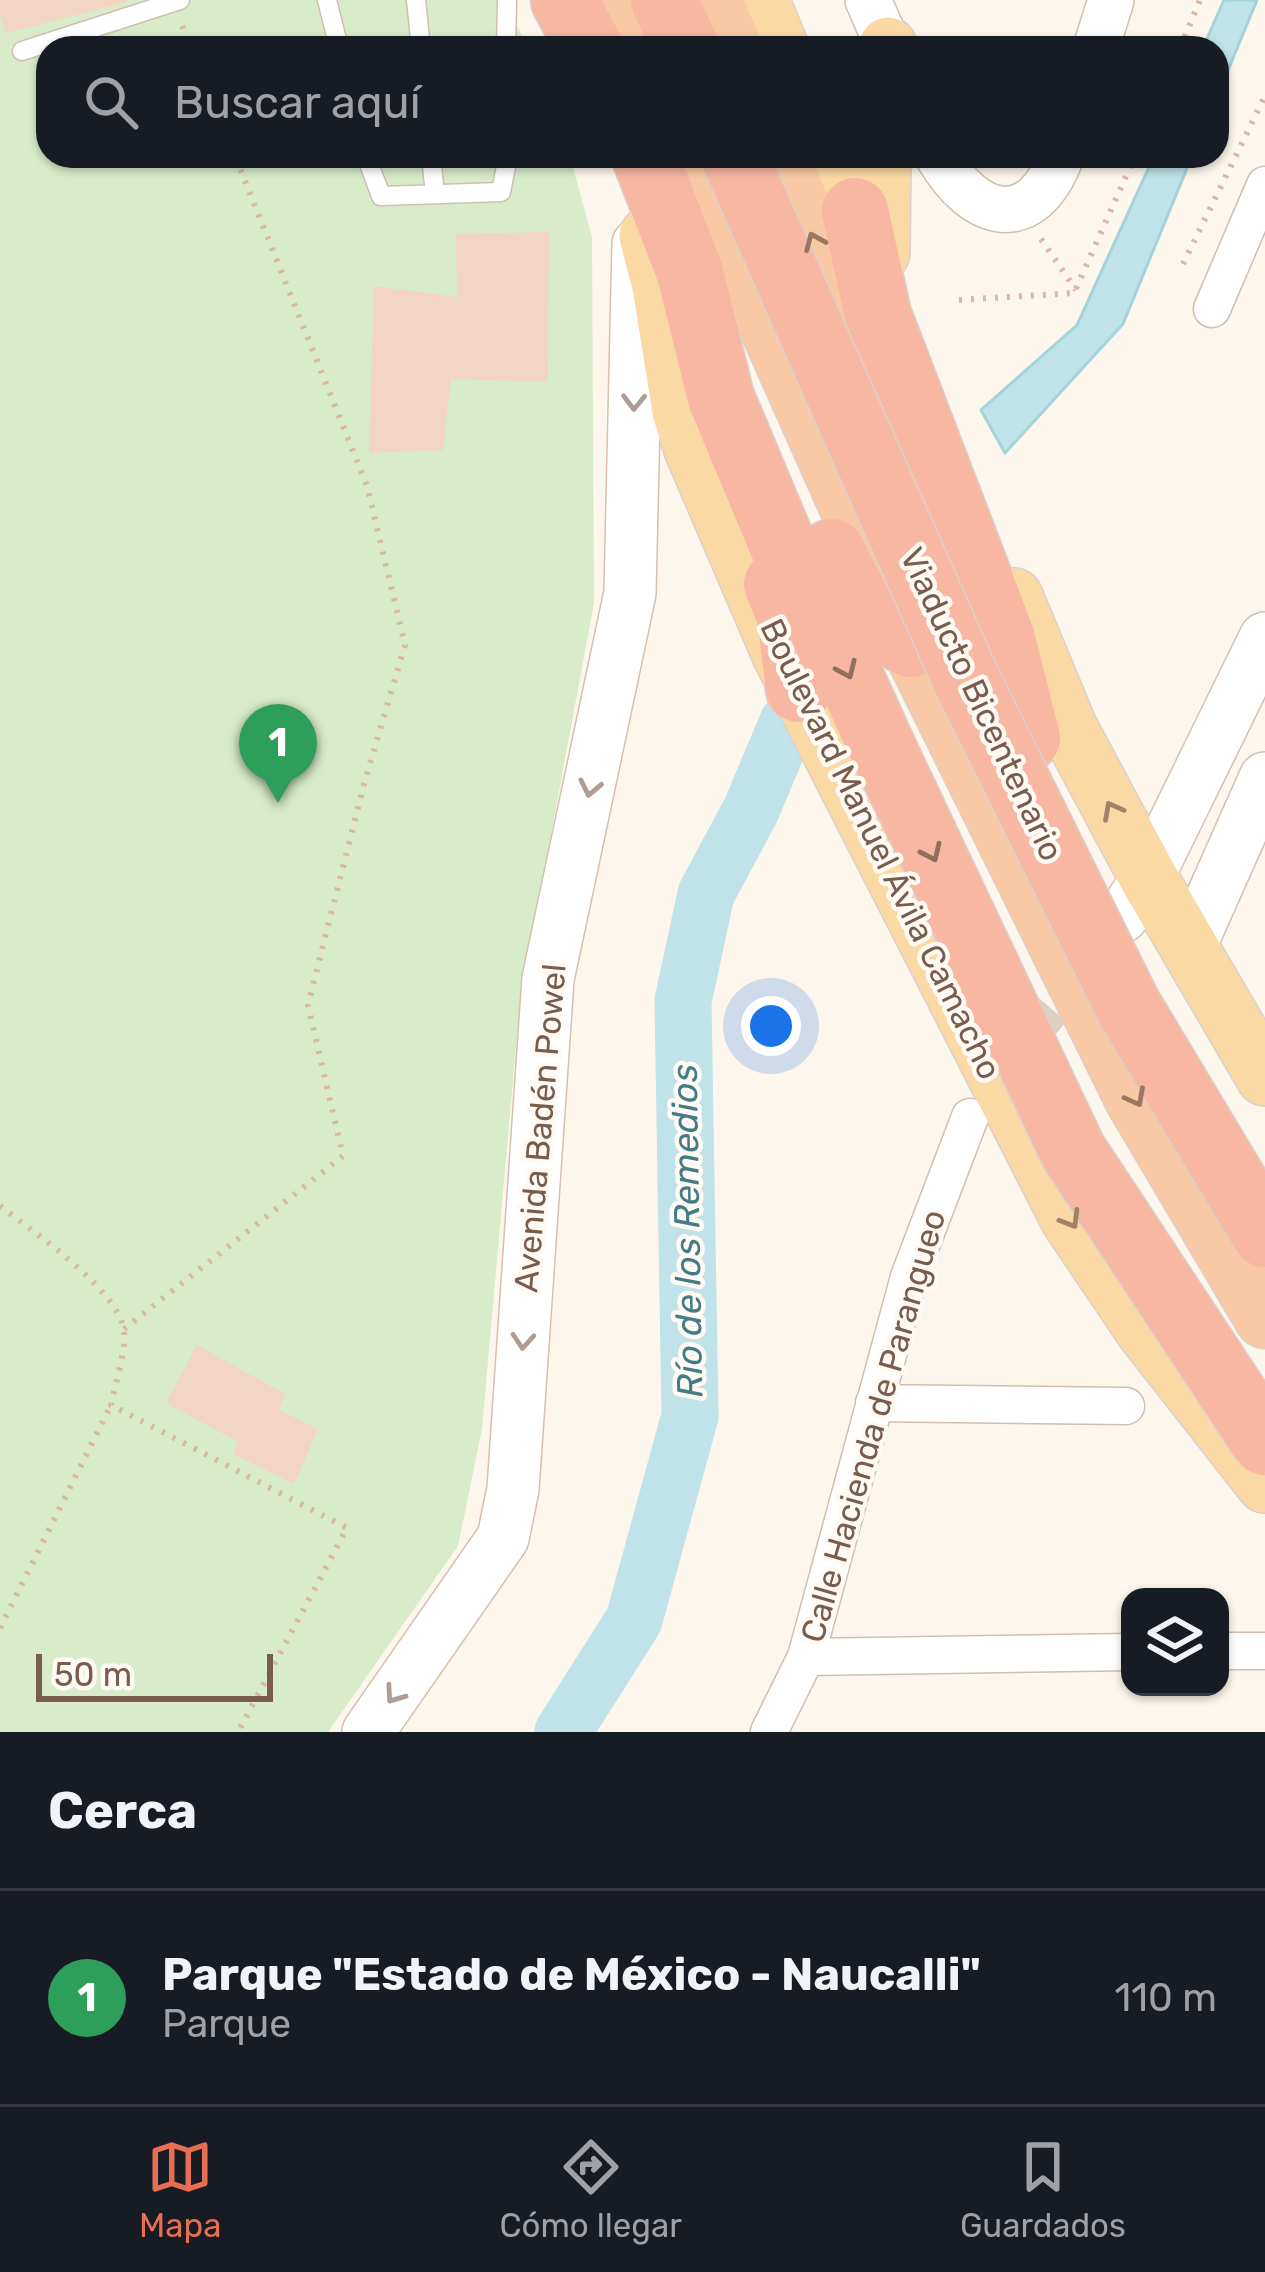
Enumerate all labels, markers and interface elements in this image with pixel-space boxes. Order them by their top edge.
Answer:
search box [36,36,1229,168]
icon: search [78,69,144,135]
text: Buscar aquí [174,76,421,129]
one-way arrow [805,232,829,253]
one-way arrow [622,393,648,412]
street label: Viaducto Bicentenario [892,541,1072,867]
street label: Boulevard Manuel Ávila Camacho [752,613,1010,1085]
one-way arrow [833,658,856,679]
pin: 1 [239,704,317,803]
one-way arrow [578,778,603,798]
one-way arrow [1103,802,1126,823]
one-way arrow [918,841,941,862]
street label: Avenida Badén Powel [506,962,574,1294]
your location [741,996,801,1056]
water label: Río de los Remedios [663,1064,711,1398]
one-way arrow [1122,1086,1145,1107]
street label: Calle Hacienda de Parangueo [793,1205,953,1647]
one-way arrow [1057,1207,1079,1229]
one-way arrow [510,1332,536,1351]
map controls [1121,1588,1229,1696]
button: layers [1121,1588,1229,1696]
scale bar [36,1648,273,1701]
text: 50 m [54,1655,132,1694]
one-way arrow [386,1682,408,1704]
text: Cerca [48,1780,197,1841]
text: Parque "Estado de México - Naucalli" [162,1948,981,2001]
text: 1 [77,1975,97,2021]
text: 110 m [1115,1975,1217,2021]
text: Parque [162,2001,291,2047]
tab: Mapa [139,2134,221,2245]
tab: Cómo llegar [500,2134,682,2245]
tab: Guardados [960,2134,1126,2245]

